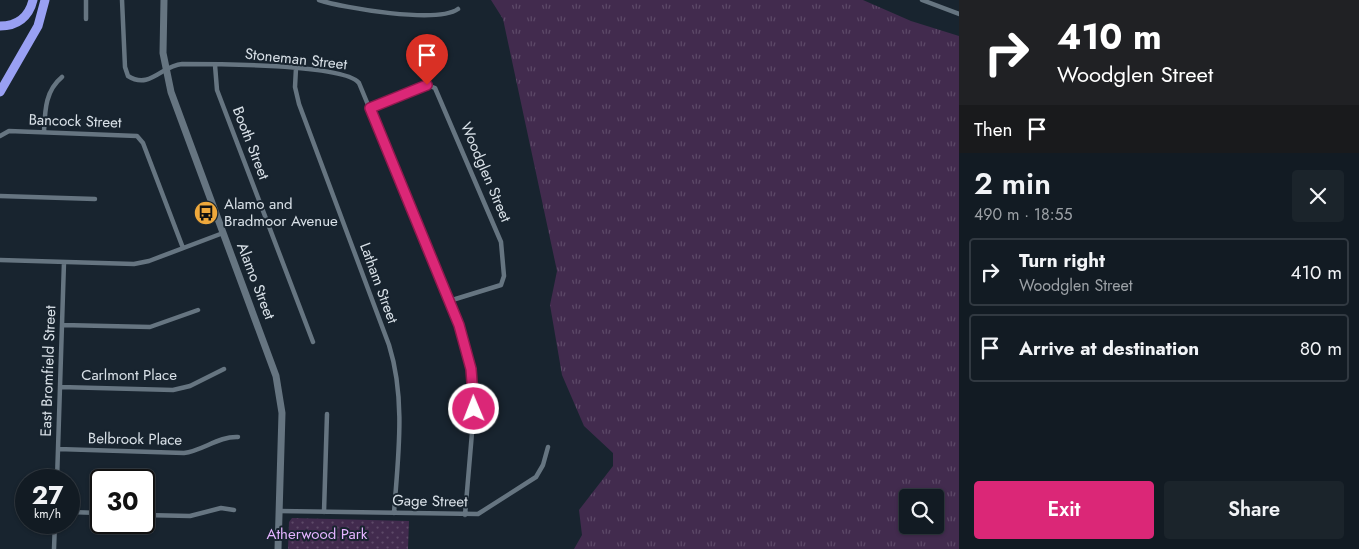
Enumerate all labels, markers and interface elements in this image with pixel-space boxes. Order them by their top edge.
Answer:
text: 410 m [1057,12,1162,62]
icon: right [974,20,1039,85]
pin [406,34,448,85]
icon: arrive [413,41,441,69]
street label: Stoneman Street [244,43,349,75]
text: Woodglen Street [1057,58,1213,90]
street label: Booth Street [227,103,275,183]
street label: Bancock Street [28,108,122,134]
icon: arrive [1023,115,1051,143]
text: Then [974,116,1013,143]
street label: Woodglen Street [455,119,517,226]
text: 2 min [974,162,1051,205]
button: close [1292,170,1344,222]
place label: Alamo and Bradmoor Avenue [224,193,338,232]
bus stop icon: Alamo and Bradmoor Avenue [193,200,219,226]
text: 490 m · 18:55 [974,203,1073,226]
street label: Alamo Street [231,239,281,323]
street label: Latham Street [354,239,404,327]
text: Turn right [1019,247,1105,274]
icon: right [976,258,1004,286]
text: 410 m [1290,259,1342,286]
text: Woodglen Street [1019,274,1133,297]
street label: East Bromfield Street [35,305,61,437]
icon: arrive [976,334,1004,362]
text: Arrive at destination [1019,335,1199,362]
text: 80 m [1300,335,1342,362]
street label: Carlmont Place [81,364,177,386]
position arrow [447,382,499,434]
street label: Belbrook Place [88,427,183,451]
speed limit sign: 30 [90,469,155,534]
text: 27 [32,477,63,513]
button: Exit [974,481,1154,539]
button: Share [1164,481,1344,539]
street label: Gage Street [392,489,468,513]
map controls [899,489,944,534]
button: search [899,489,944,534]
text: km/h [34,505,61,523]
park label: Atherwood Park [267,523,368,545]

